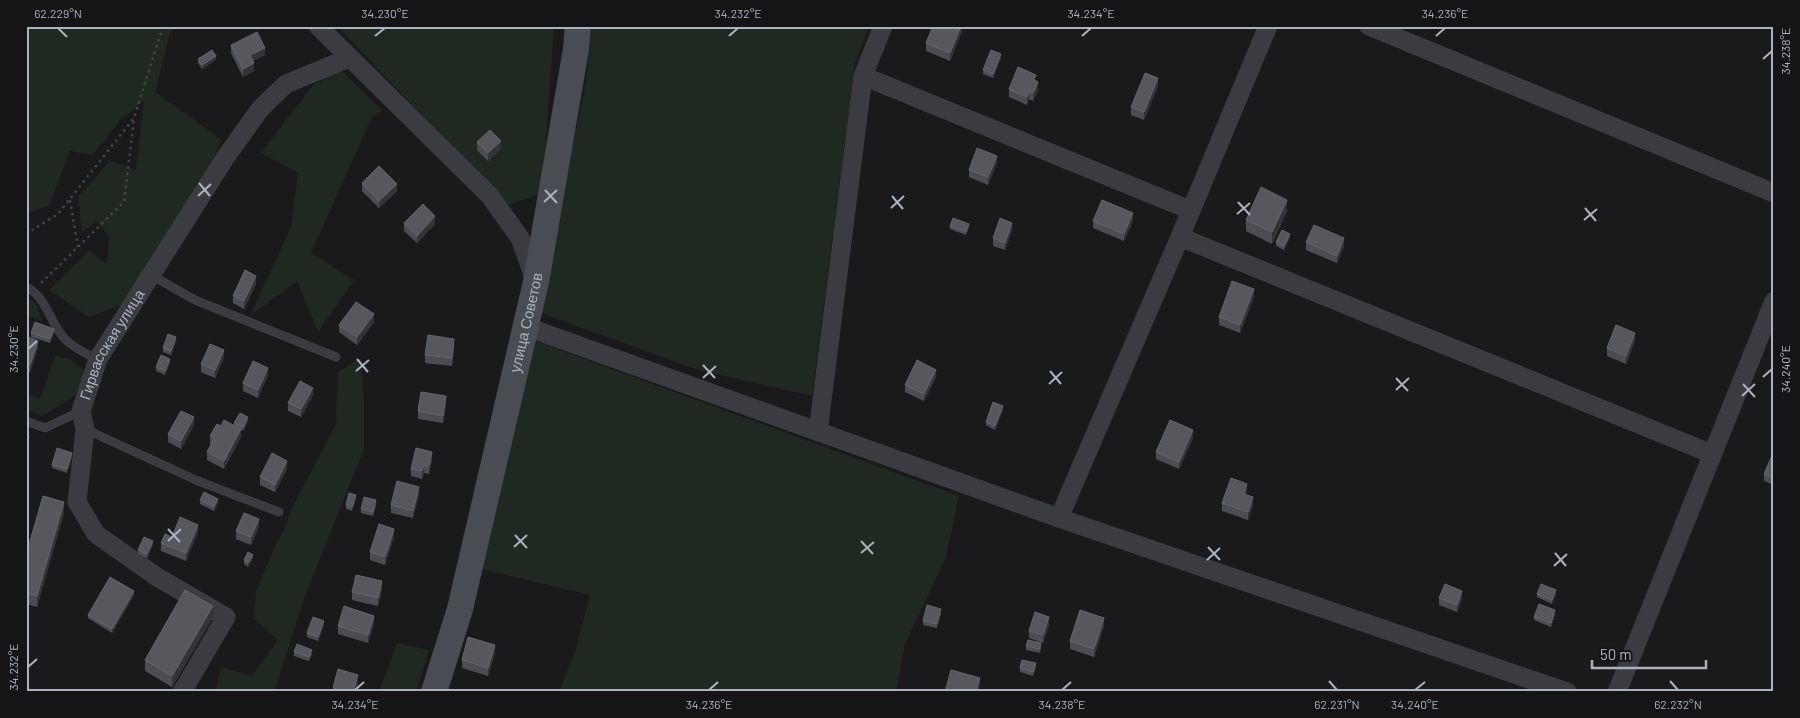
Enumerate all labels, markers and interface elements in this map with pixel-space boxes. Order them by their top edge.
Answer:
text: 62.229°N [34,6,82,20]
text: 34.230°E [361,6,409,20]
text: 34.232°E [715,6,761,20]
text: 34.234°E [1067,6,1115,20]
text: 34.236°E [1422,6,1468,20]
text: 34.238°E [1778,28,1792,74]
street label: улица Советов [505,271,545,374]
street label: Гирвасская улица [75,285,148,402]
text: 34.230°E [6,325,20,373]
text: 34.240°E [1778,345,1792,393]
scale bar [1592,638,1706,670]
text: 34.232°E [6,644,20,690]
text: 50 m [1600,645,1632,663]
text: 34.234°E [331,697,379,711]
text: 34.236°E [686,697,732,711]
text: 34.238°E [1039,697,1085,711]
text: 62.231°N [1314,697,1360,711]
text: 34.240°E [1391,697,1439,711]
text: 62.232°N [1654,697,1702,711]

